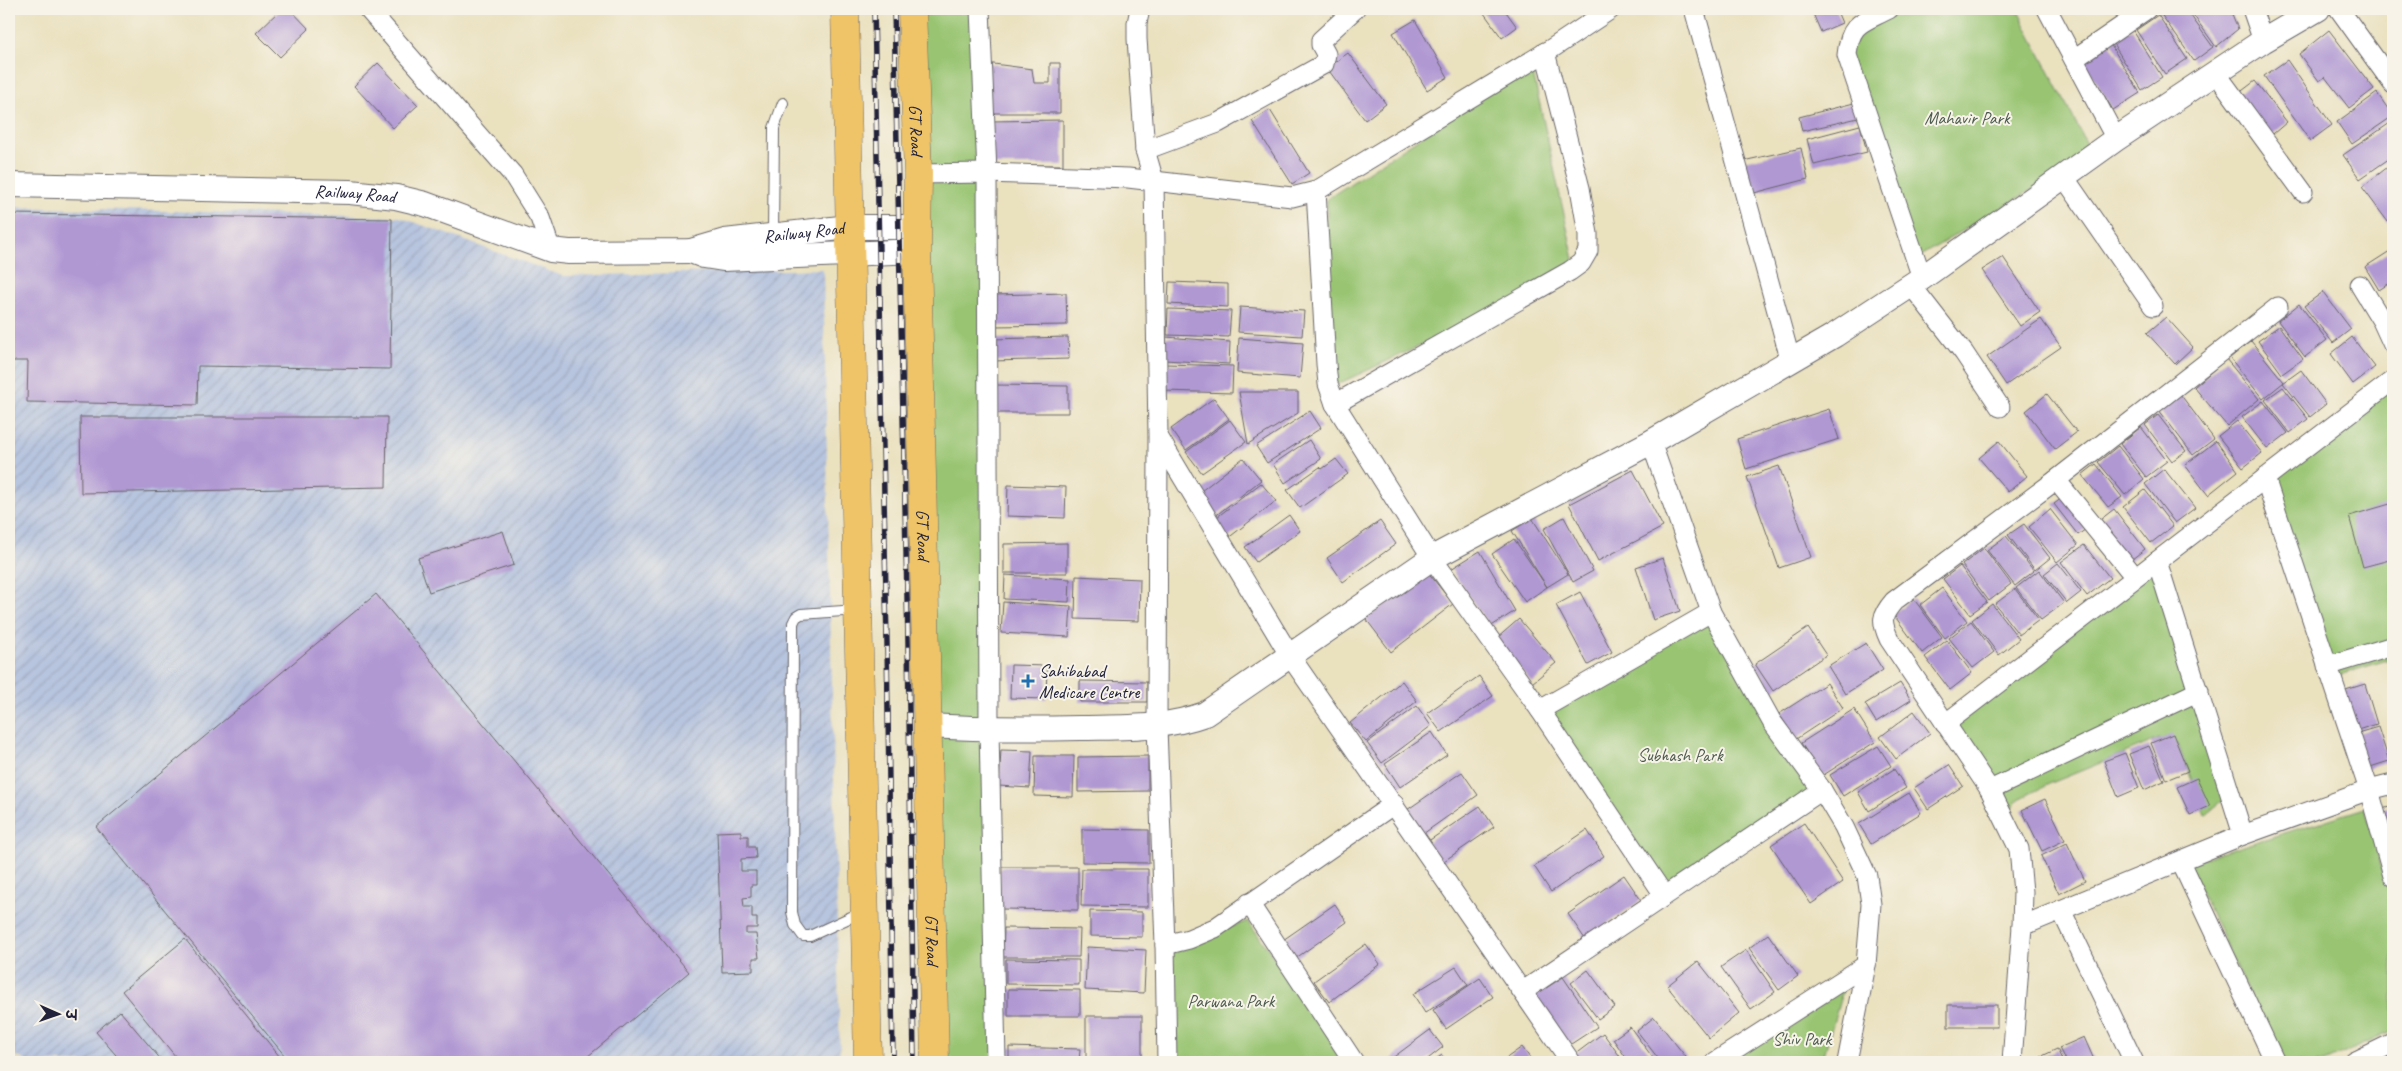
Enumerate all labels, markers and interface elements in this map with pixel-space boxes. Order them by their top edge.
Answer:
street label: GT Road [904,104,928,159]
park label: Mahavir Park [1924,107,2011,129]
street label: Railway Road [314,180,399,208]
street label: Railway Road [762,216,848,248]
street label: GT Road [912,509,935,563]
place label: Sahibabad Medicare Centre [1039,660,1141,703]
marker: Sahibabad Medicare Centre [1021,674,1035,688]
park label: Subhash Park [1638,744,1724,766]
street label: GT Road [921,914,944,968]
north arrow [32,988,82,1038]
park label: Parwana Park [1188,990,1276,1012]
text: उ [62,1007,79,1021]
park label: Shiv Park [1773,1028,1833,1050]

